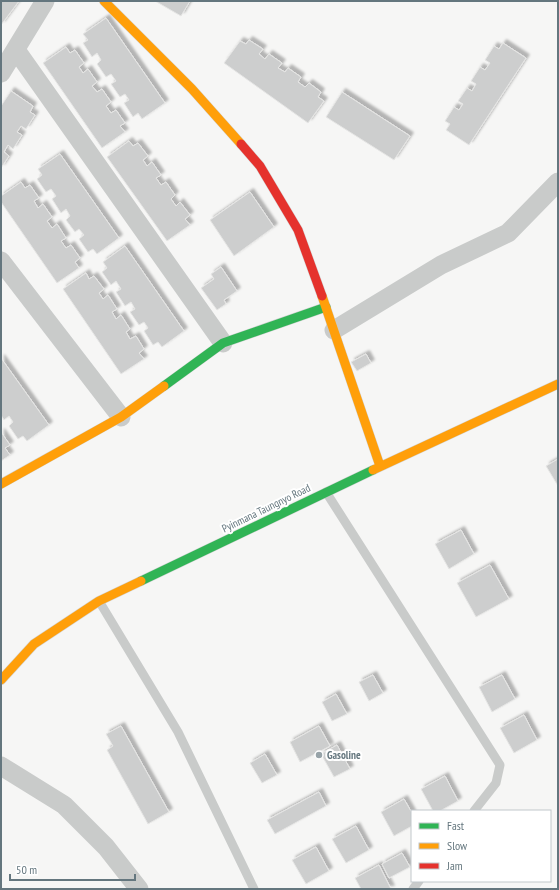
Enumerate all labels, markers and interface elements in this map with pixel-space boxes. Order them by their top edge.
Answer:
street label: Pyinmana Taungnyo Road [219,480,313,535]
place label: Gasoline [327,748,361,762]
marker: Gasoline [314,750,324,760]
legend [411,810,551,882]
text: Fast [447,818,465,833]
text: Slow [447,838,468,853]
scale bar [10,856,135,882]
text: Jam [446,858,463,873]
text: 50 m [16,862,37,877]

